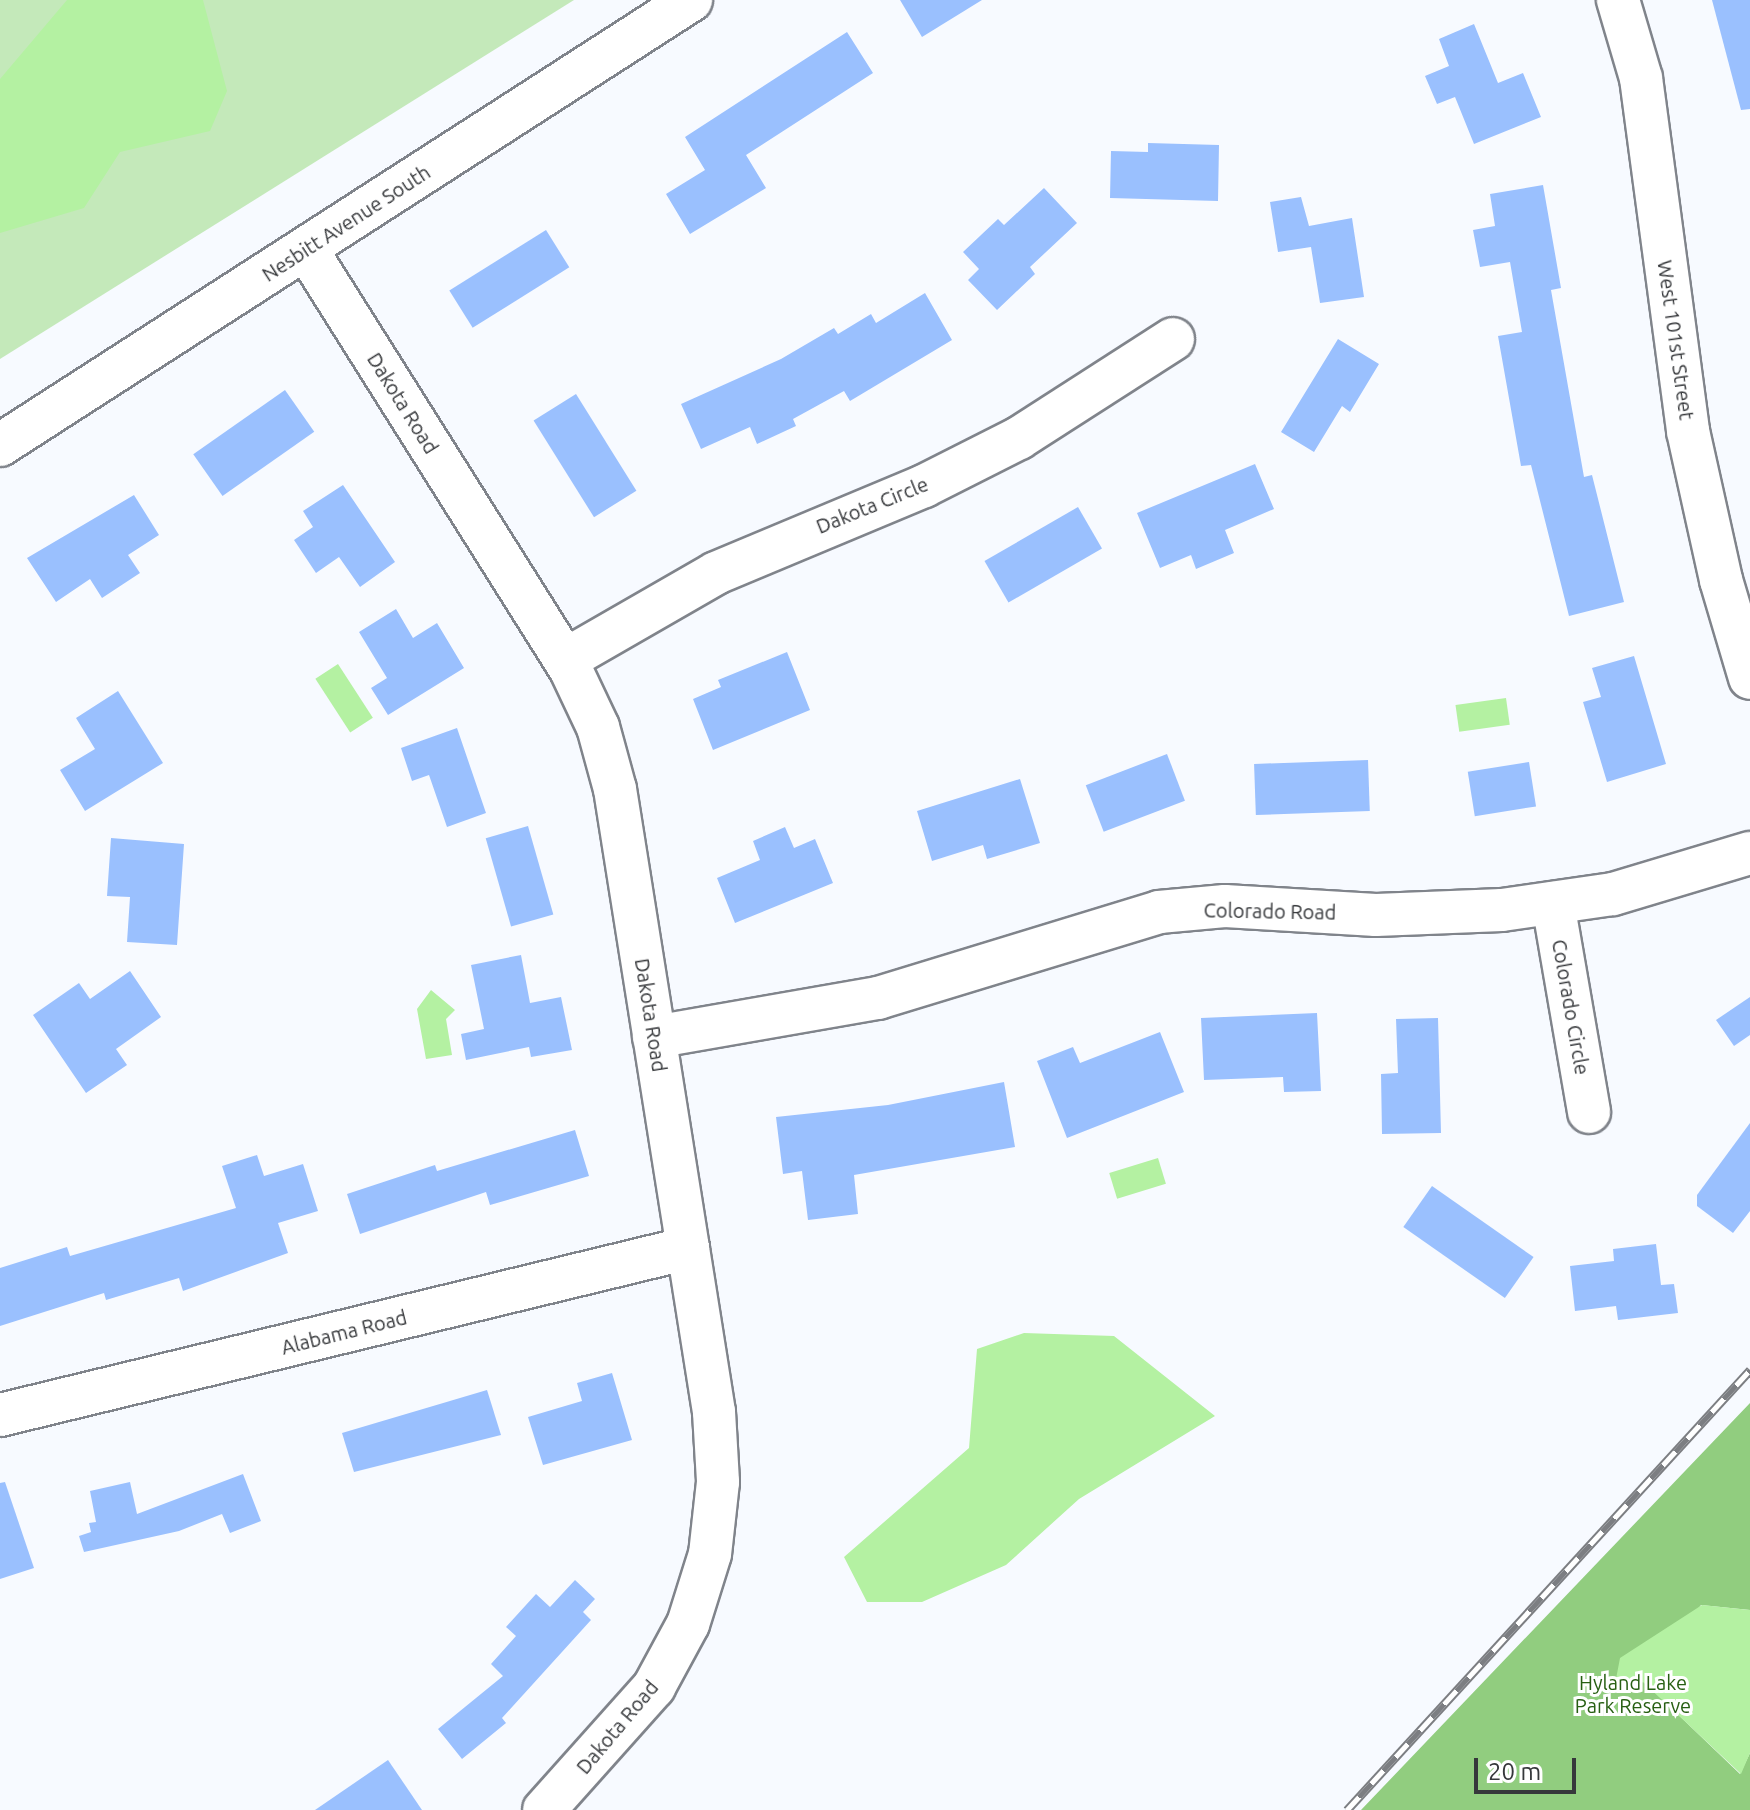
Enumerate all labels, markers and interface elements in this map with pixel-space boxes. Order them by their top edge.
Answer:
street label: Nesbitt Avenue South [257,160,435,286]
street label: West 101st Street [1653,259,1699,421]
street label: Dakota Road [362,348,444,458]
street label: Dakota Circle [812,472,932,538]
street label: Colorado Road [1203,898,1337,924]
street label: Colorado Circle [1547,937,1595,1077]
street label: Dakota Road [630,957,672,1073]
street label: Alabama Road [279,1305,409,1359]
park label: Hyland Lake Park Reserve [1575,1671,1691,1718]
street label: Dakota Road [571,1675,663,1779]
scale bar [1478,1742,1580,1792]
text: 20 m [1488,1758,1541,1785]

